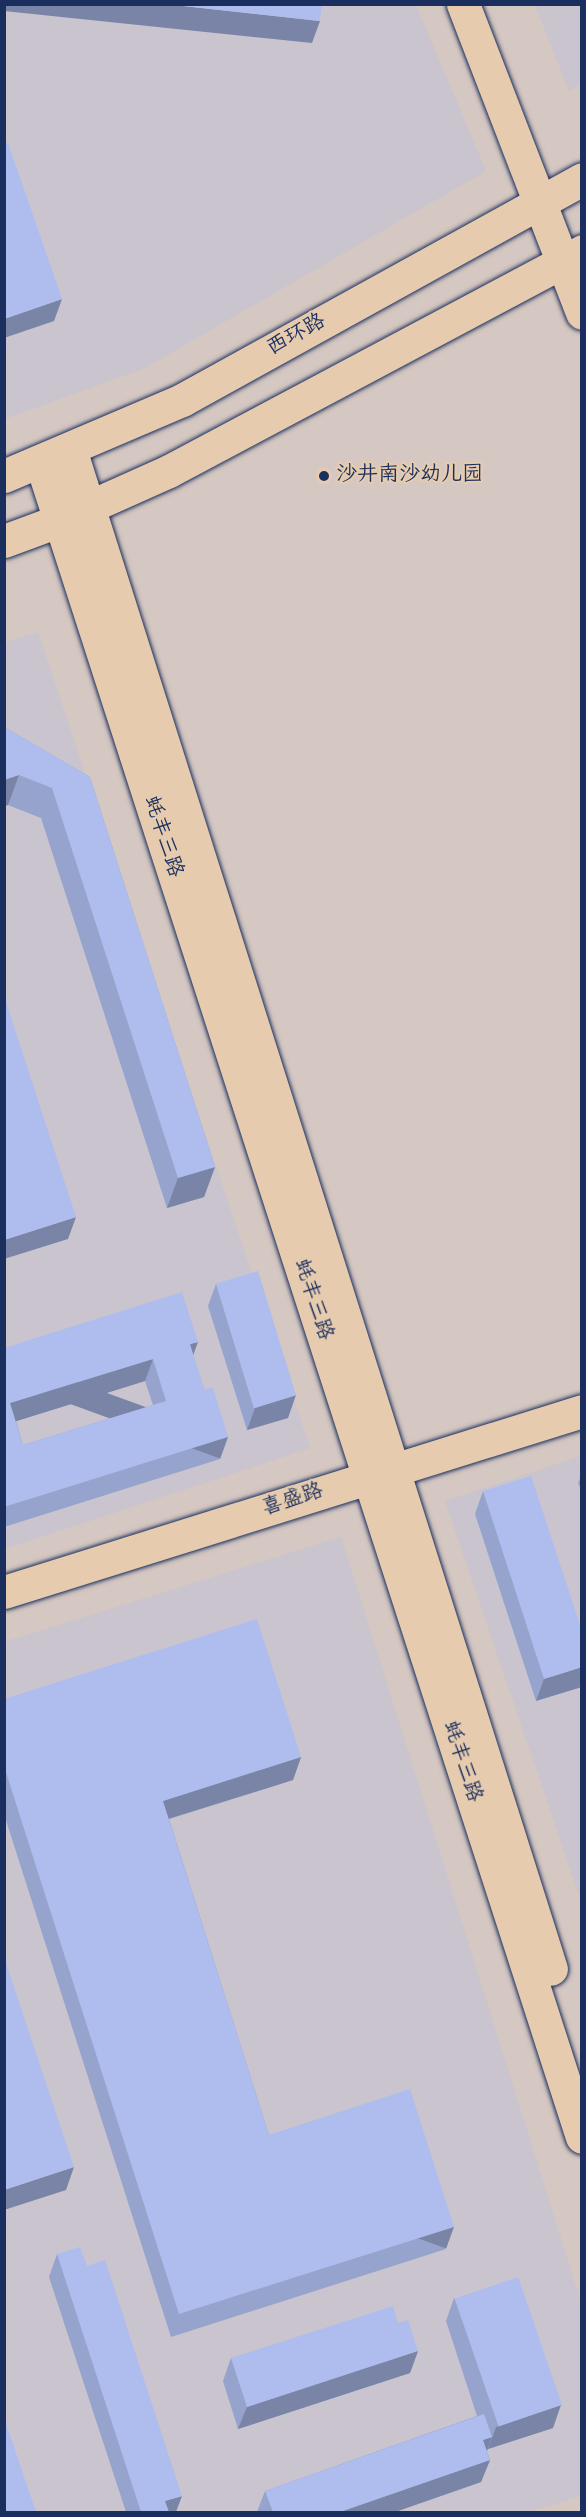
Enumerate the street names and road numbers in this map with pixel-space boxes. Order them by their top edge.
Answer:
street label: 西环路 [263,310,331,362]
street label: 蚝丰三路 [137,793,187,881]
street label: 蚝丰三路 [287,1256,337,1344]
street label: 喜盛路 [259,1479,327,1523]
street label: 蚝丰三路 [436,1718,486,1806]

